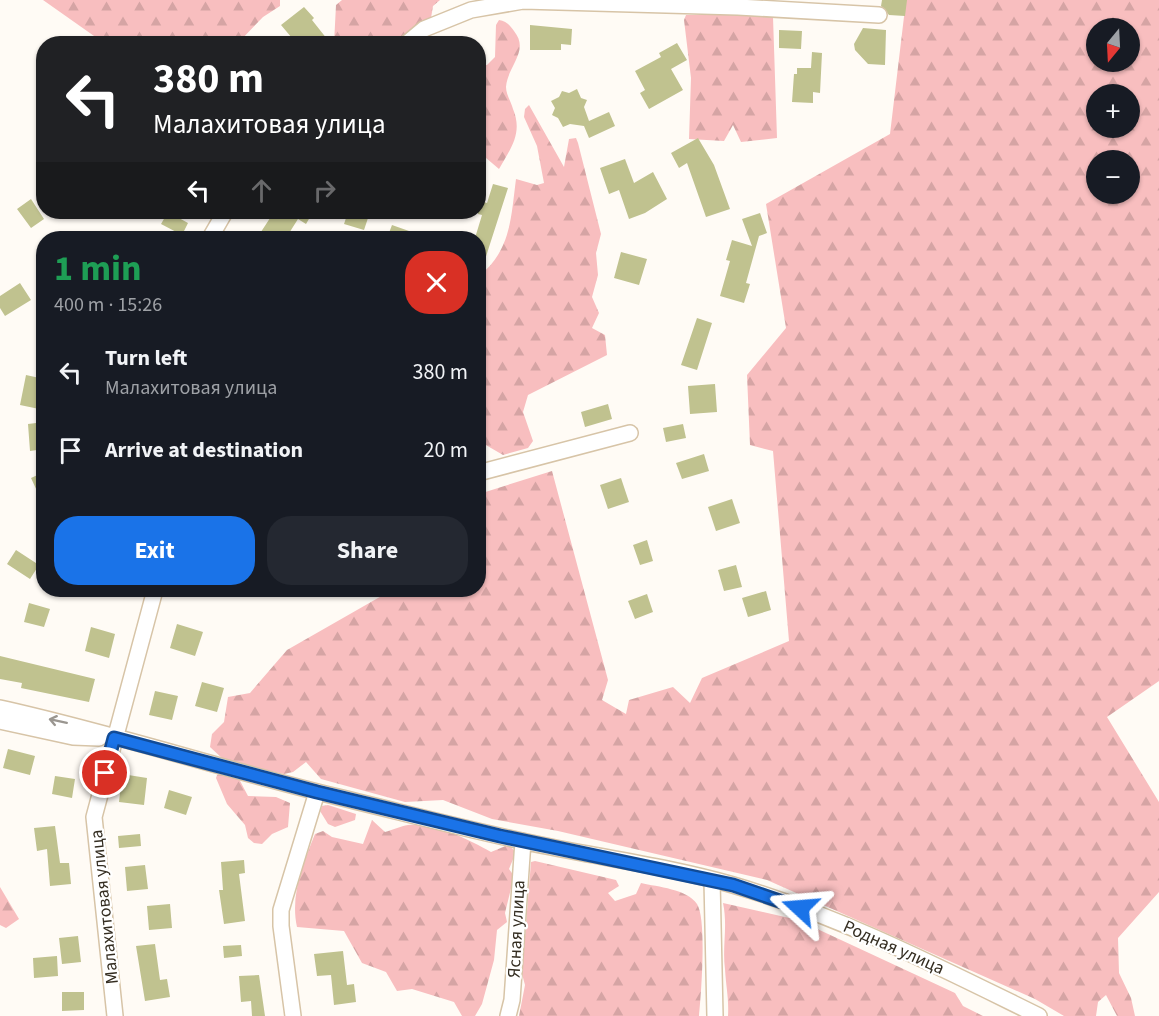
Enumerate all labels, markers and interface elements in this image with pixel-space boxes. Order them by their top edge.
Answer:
north arrow [1086,18,1140,72]
map controls [1086,18,1140,204]
text: 380 m [153,49,264,109]
icon: left [54,60,132,138]
button: + [1086,84,1140,138]
text: Малахитовая улица [153,105,386,144]
button: − [1086,150,1140,204]
icon: left [182,174,215,207]
icon: ahead [245,174,278,207]
icon: right [308,174,341,207]
text: 1 min [54,243,142,294]
button: close [405,251,468,314]
text: 400 m · 15:26 [54,291,162,319]
text: Turn left [105,342,187,374]
icon: left [54,356,87,389]
text: 380 m [413,356,468,388]
text: Малахитовая улица [105,374,277,402]
icon: arrive [54,434,87,467]
text: Arrive at destination [105,434,303,466]
text: 20 m [423,434,468,466]
button: Exit [54,516,255,585]
button: Share [267,516,468,585]
one-way arrow [49,715,68,726]
pin [79,747,130,798]
icon: arrive [88,756,121,789]
street label: Малахитовая улица [84,829,125,985]
position arrow [768,876,832,940]
street label: Ясная улица [501,879,532,979]
street label: Родная улица [839,914,948,981]

